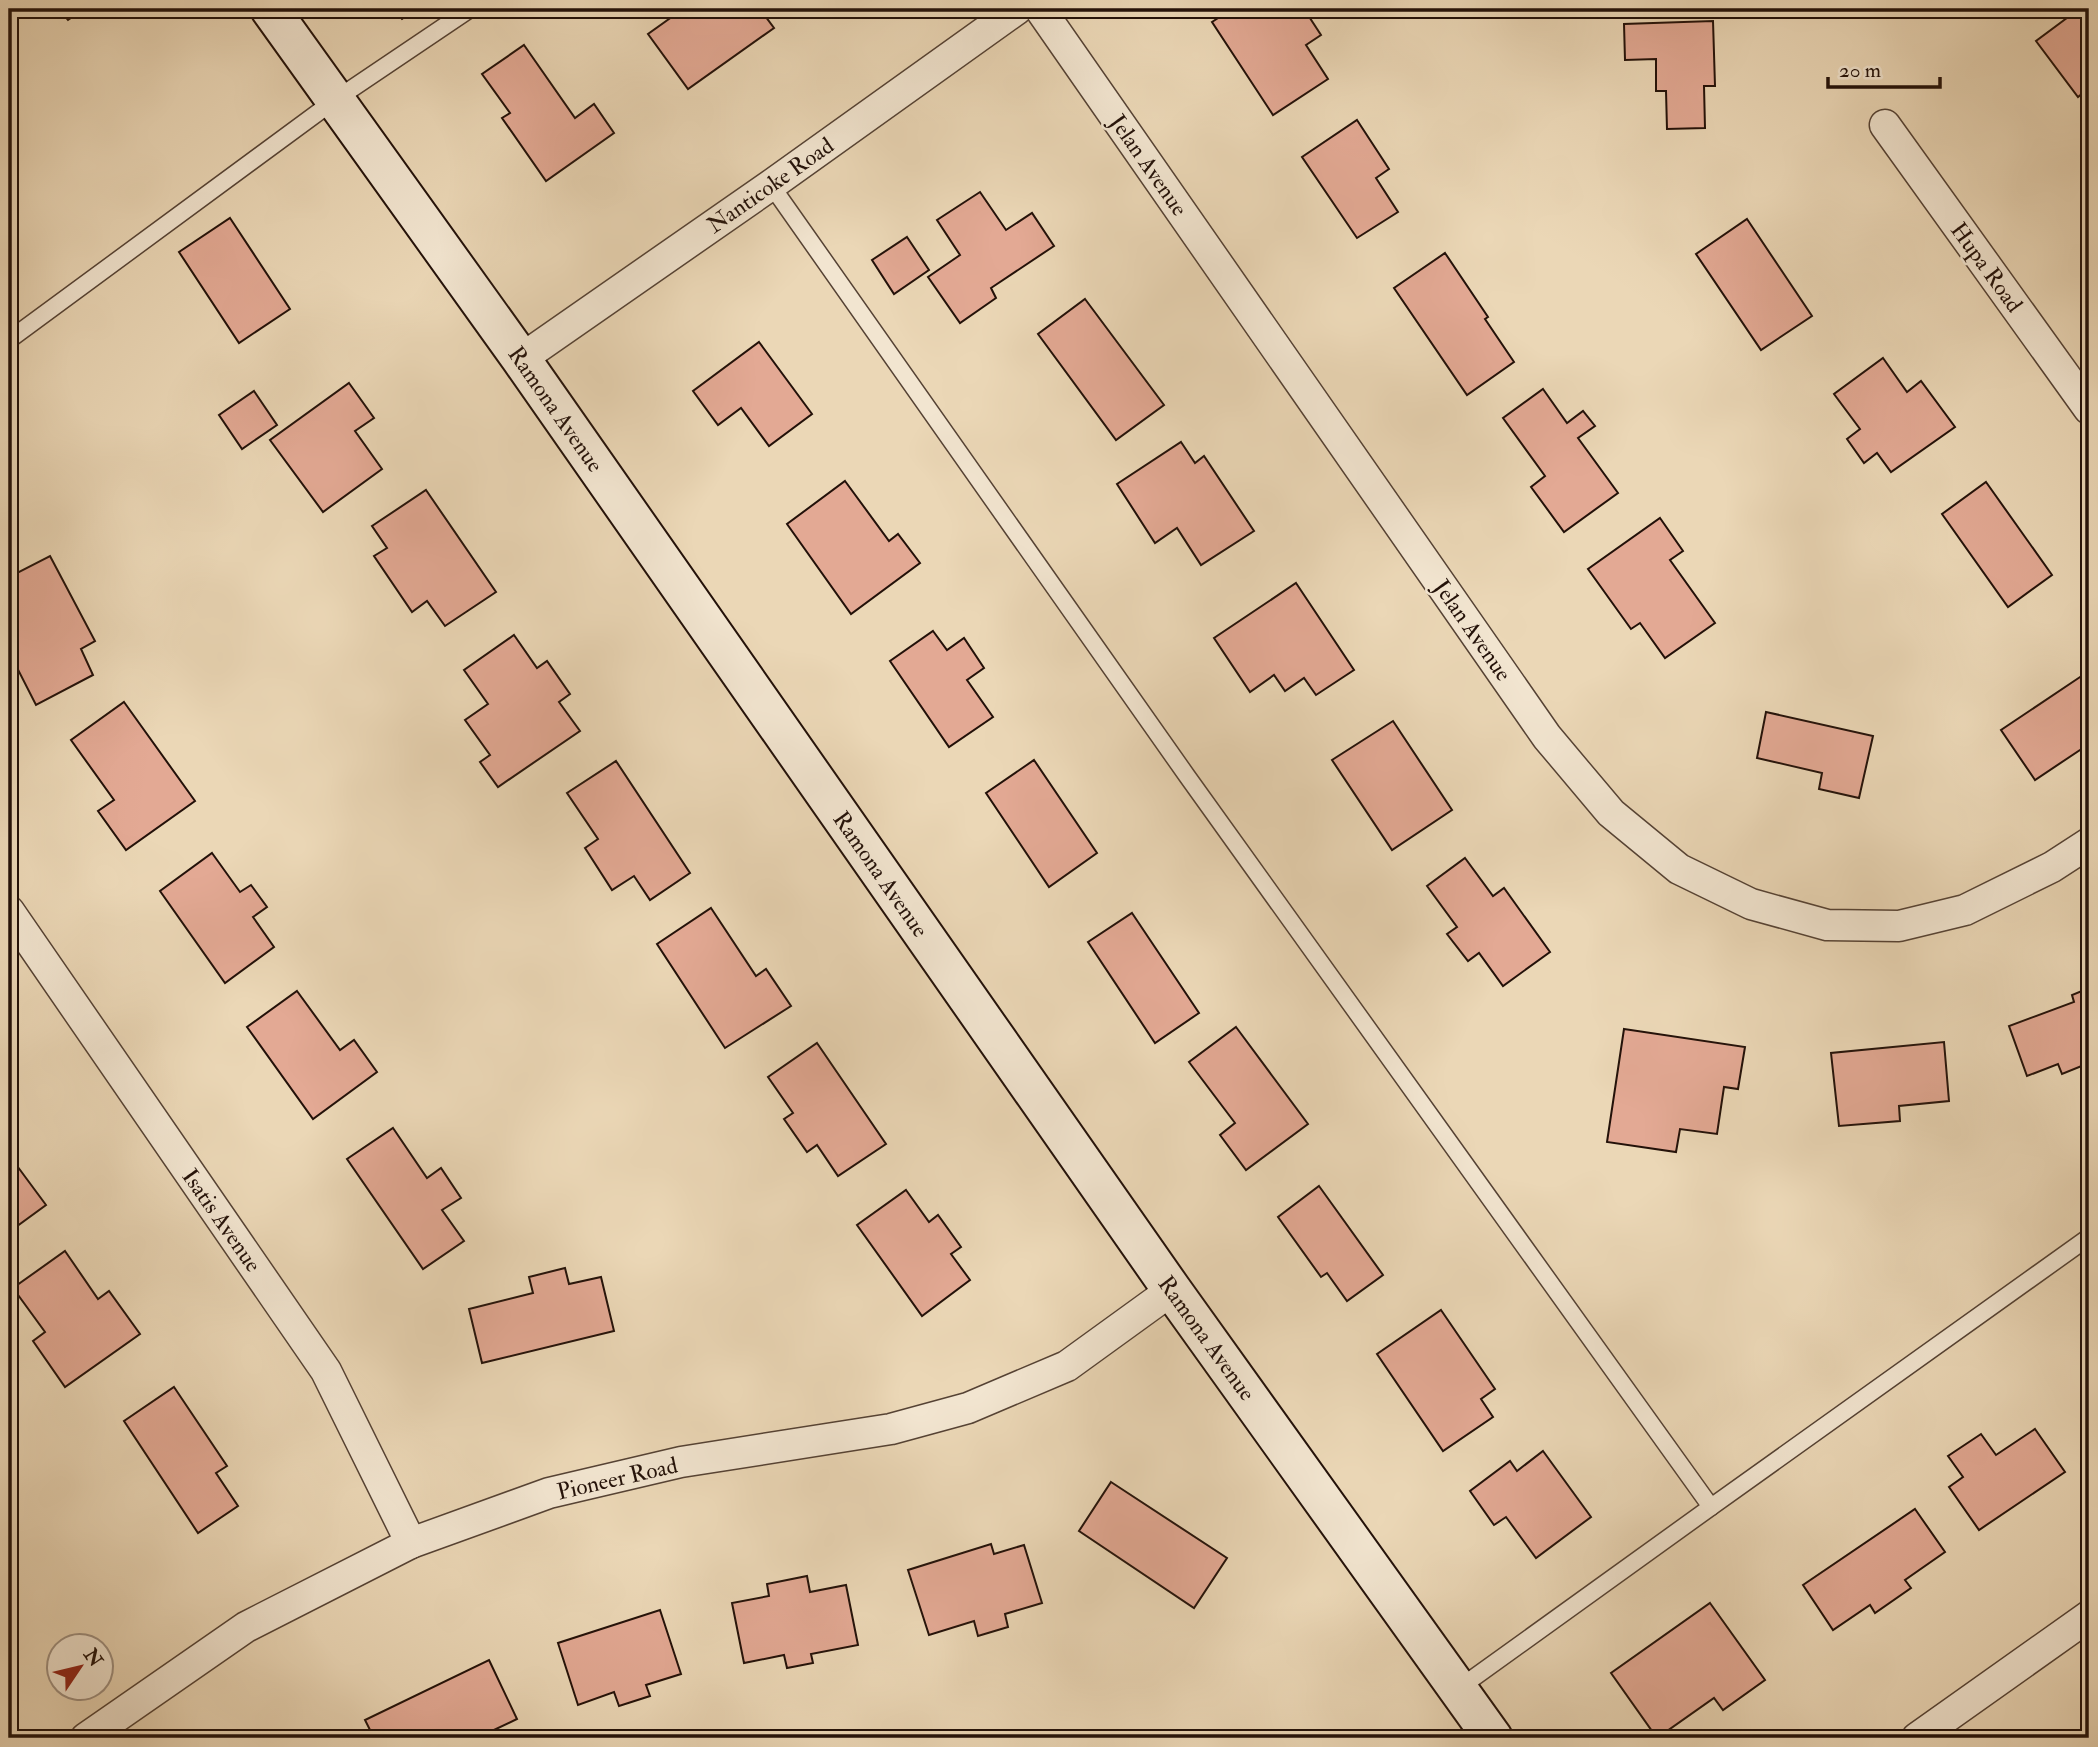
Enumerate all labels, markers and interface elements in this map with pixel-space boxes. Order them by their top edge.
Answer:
scale bar [1828,46,1940,90]
text: 20 m [1839,57,1881,84]
street label: Jelan Avenue [1103,108,1194,222]
street label: Nanticoke Road [701,131,839,240]
street label: Hupa Road [1943,216,2029,319]
street label: Ramona Avenue [501,341,610,478]
street label: Jelan Avenue [1427,573,1518,687]
street label: Ramona Avenue [826,806,935,943]
street label: Isatis Avenue [175,1163,268,1278]
street label: Ramona Avenue [1152,1270,1262,1407]
street label: Pioneer Road [554,1451,680,1506]
north arrow [46,1632,116,1702]
text: N [78,1643,108,1672]

